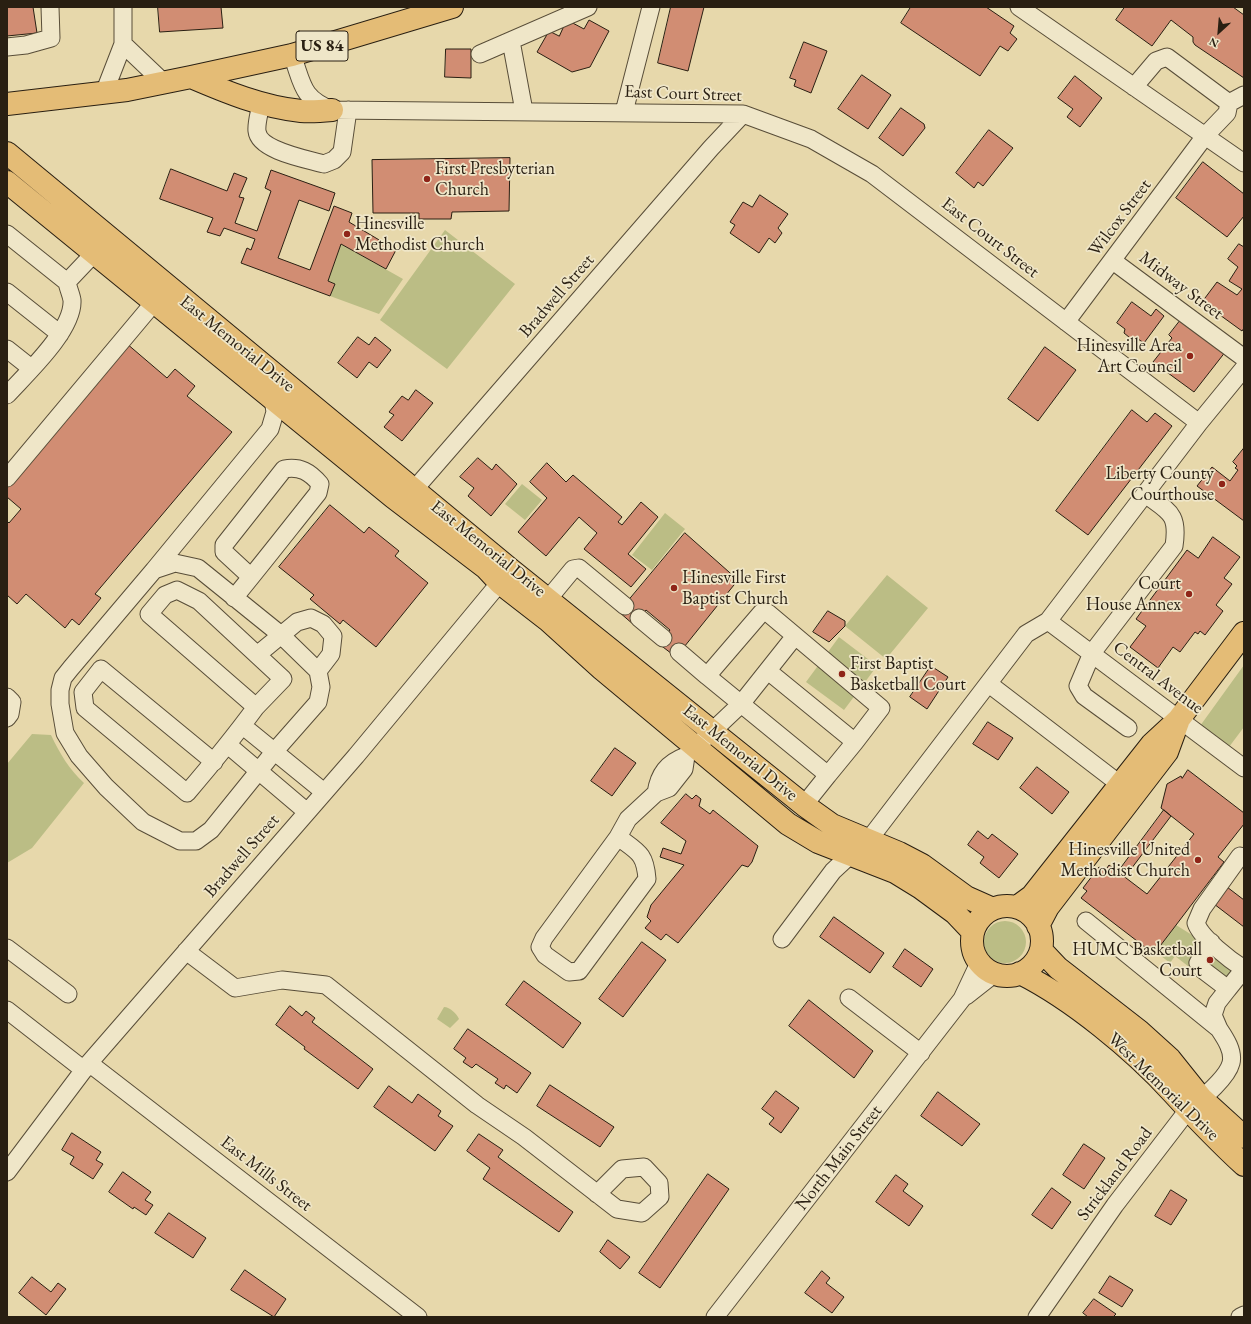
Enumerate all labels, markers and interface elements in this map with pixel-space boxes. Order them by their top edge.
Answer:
north arrow [1199,12,1239,52]
road number: US 84 [296,31,348,61]
text: N [1207,35,1221,51]
street label: East Court Street [624,81,742,107]
place label: First Presbyterian Church [435,158,555,200]
marker: First Presbyterian Church [422,174,432,184]
street label: Wilcox Street [1084,175,1156,261]
street label: East Court Street [937,193,1043,283]
place label: Hinesville Methodist Church [355,213,484,256]
marker: Hinesville Methodist Church [342,229,352,239]
street label: Midway Street [1135,247,1227,325]
street label: Bradwell Street [515,250,599,342]
street label: East Memorial Drive [175,291,299,397]
place label: Hinesville Area Art Council [1076,335,1182,378]
marker: Hinesville Area Art Council [1185,351,1195,361]
place label: Liberty County Courthouse [1105,463,1214,506]
marker: Liberty County Courthouse [1217,479,1227,489]
street label: East Memorial Drive [426,496,550,602]
place label: Hinesville First Baptist Church [682,567,788,610]
place label: Court House Annex [1086,573,1181,616]
marker: Hinesville First Baptist Church [669,583,679,593]
marker: Court House Annex [1184,589,1194,599]
street label: Central Avenue [1108,637,1208,719]
place label: First Baptist Basketball Court [850,653,966,696]
marker: First Baptist Basketball Court [837,669,847,679]
street label: East Memorial Drive [678,700,802,806]
street label: Bradwell Street [200,810,284,902]
place label: Hinesville United Methodist Church [1061,839,1190,882]
marker: Hinesville United Methodist Church [1193,855,1203,865]
place label: HUMC Basketball Court [1072,939,1202,982]
marker: HUMC Basketball Court [1205,955,1215,965]
street label: West Memorial Drive [1103,1028,1223,1146]
street label: North Main Street [791,1101,887,1215]
street label: Strickland Road [1073,1123,1157,1225]
street label: East Mills Street [216,1132,316,1216]

